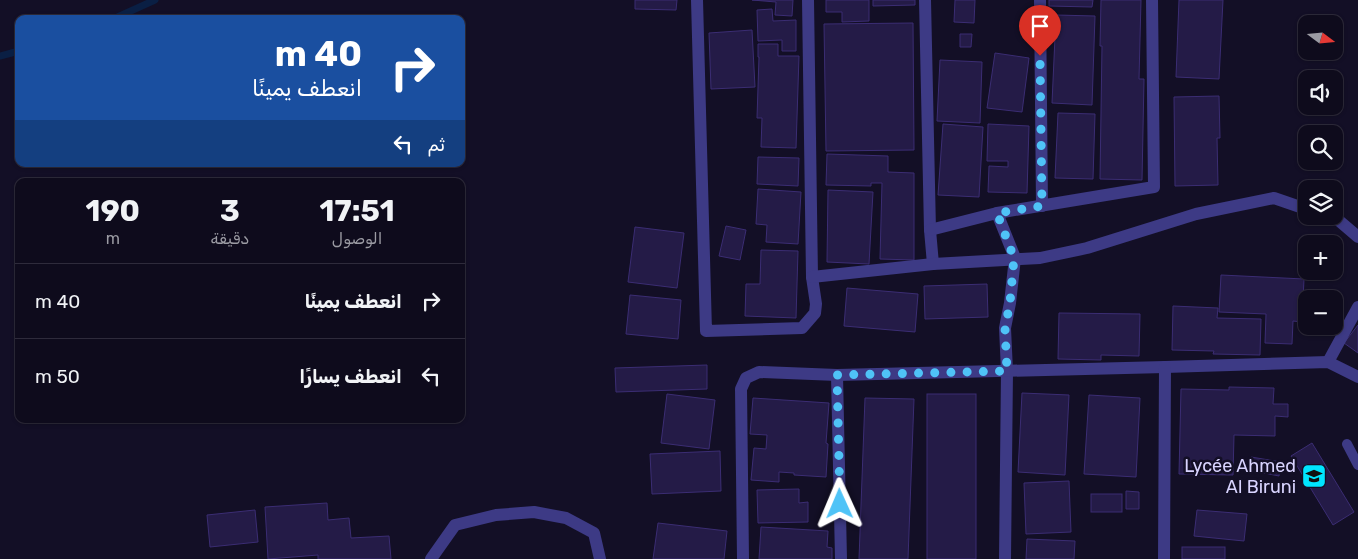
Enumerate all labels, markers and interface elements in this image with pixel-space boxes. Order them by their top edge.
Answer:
pin [1019,5,1061,56]
icon: arrive [1026,12,1054,40]
north arrow [1298,15,1342,60]
map controls [1298,15,1343,335]
text: 40 m [275,33,362,75]
icon: right [380,35,445,100]
button: sound [1298,70,1343,115]
text: انعطف يمينًا [252,75,362,102]
button: search [1298,125,1343,170]
icon: left [389,130,417,158]
text: ثم [427,133,445,156]
button: layers [1298,180,1343,225]
text: 190 [85,193,140,229]
text: 3 [220,193,240,229]
text: 17:51 [320,193,395,229]
text: m [106,229,120,248]
text: دقيقة [210,229,249,248]
text: الوصول [332,229,382,248]
button: + [1298,235,1343,280]
icon: right [417,287,445,315]
text: 40 m [35,290,80,313]
text: انعطف يمينًا [305,290,402,313]
button: − [1298,290,1343,335]
icon: left [417,362,445,390]
text: 50 m [35,365,80,388]
text: انعطف يسارًا [299,365,402,388]
place label: Lycée Ahmed Al Biruni [1184,455,1296,498]
school or university icon: Lycée Ahmed Al Biruni [1301,463,1327,489]
position arrow [813,477,865,529]

